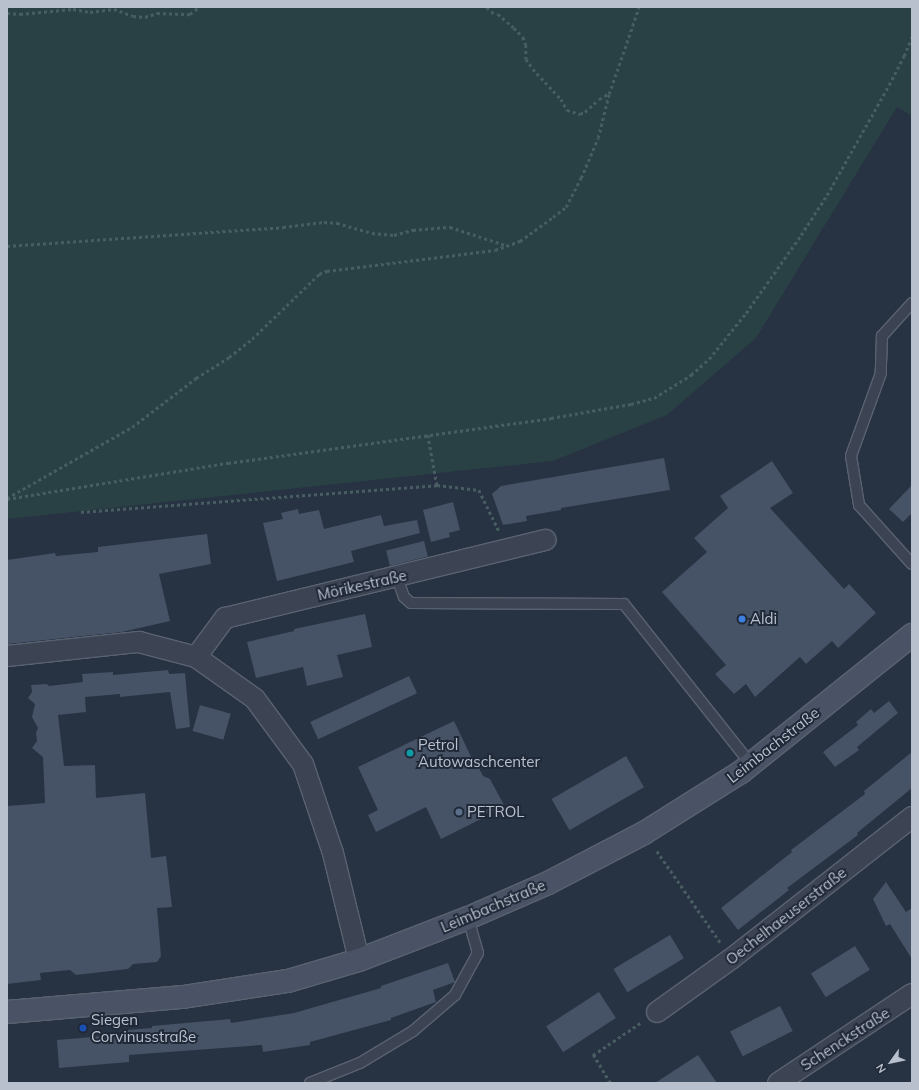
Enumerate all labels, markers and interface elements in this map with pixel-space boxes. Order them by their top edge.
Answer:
street label: Mörikestraße [316,566,408,604]
place label: Aldi [750,610,777,628]
marker: Aldi [737,614,747,624]
street label: Leimbachstraße [723,703,823,787]
place label: Petrol Autowaschcenter [418,735,540,770]
marker: Petrol Autowaschcenter [405,748,415,758]
place label: PETROL [467,803,525,821]
marker: PETROL [454,807,464,817]
street label: Oechelhaeuserstraße [722,863,850,969]
street label: Leimbachstraße [438,876,548,936]
street label: Schenckstraße [797,1004,893,1074]
place label: Siegen Corvinusstraße [91,1010,196,1045]
marker: Siegen Corvinusstraße [78,1023,88,1033]
north arrow [871,1042,911,1082]
text: N [873,1061,889,1076]

